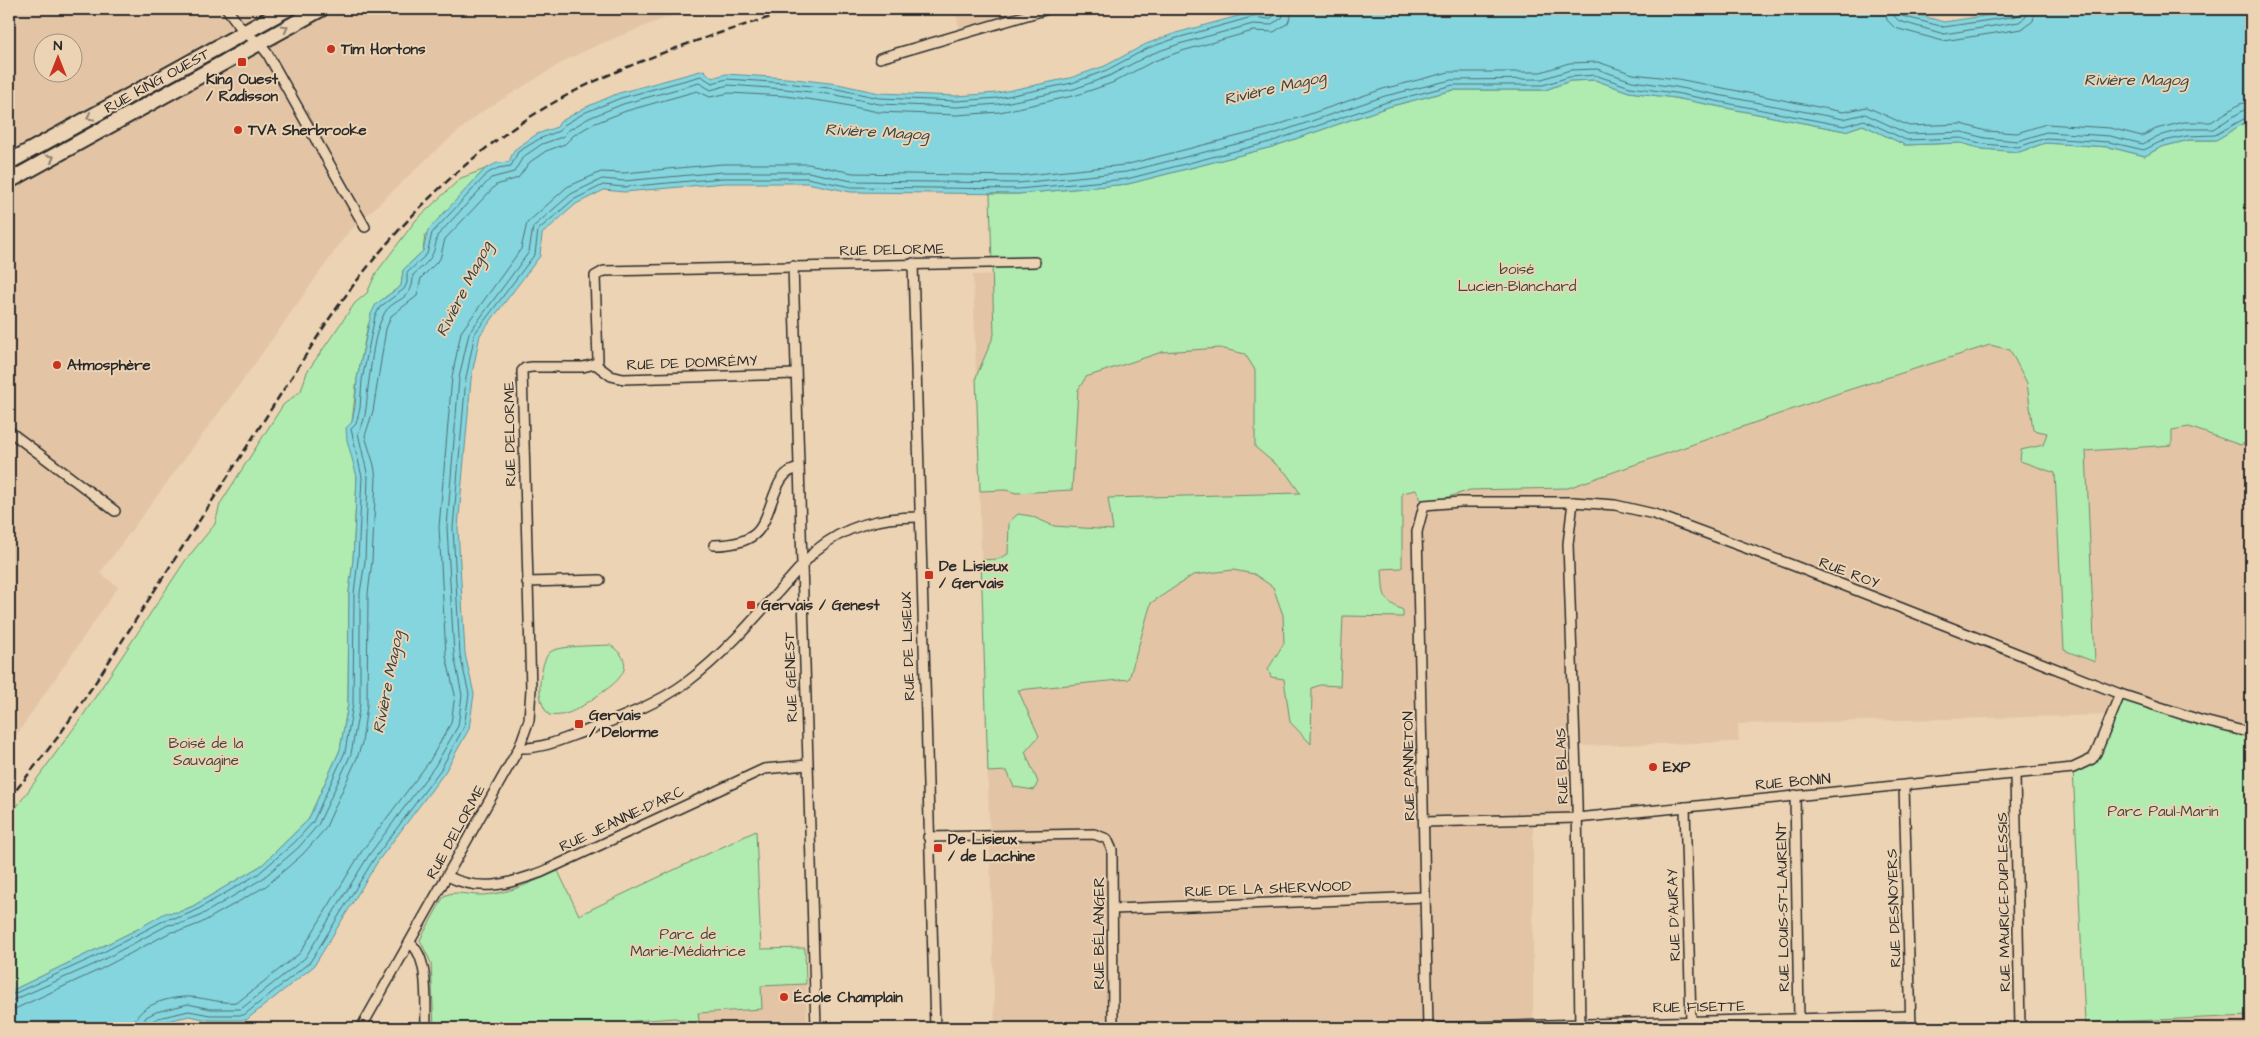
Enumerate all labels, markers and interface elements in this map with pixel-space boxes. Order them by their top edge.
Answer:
one-way arrow [280,25,289,35]
north arrow [32,32,82,82]
text: N [54,36,63,56]
place label: Tim Hortons [340,39,426,60]
street label: RUE KING OUEST [101,43,214,119]
marker: Tim Hortons [325,43,337,55]
marker: King Ouest / Radisson [236,56,248,68]
water label: Rivière Magog [1222,65,1330,111]
place label: King Ouest / Radisson [206,69,279,107]
water label: Rivière Magog [2084,69,2190,92]
one-way arrow [87,110,96,120]
water label: Rivière Magog [824,118,931,147]
place label: TVA Sherbrooke [247,120,367,141]
marker: TVA Sherbrooke [232,124,244,136]
one-way arrow [46,154,55,164]
water label: Rivière Magog [431,236,499,341]
street label: RUE DELORME [839,239,945,261]
park label: boisé Lucien-Blanchard [1458,259,1577,297]
street label: RUE DE DOMRÉMY [626,350,758,376]
place label: Atmosphère [67,355,151,376]
marker: Atmosphère [51,359,63,371]
street label: RUE DELORME [499,381,521,487]
street label: RUE ROY [1816,552,1882,594]
place label: De Lisieux / Gervais [939,556,1009,594]
marker: De Lisieux / Gervais [923,569,935,581]
street label: RUE DE LISIEUX [896,591,920,701]
place label: Gervais / Genest [761,595,880,616]
marker: Gervais / Genest [745,599,757,611]
water label: Rivière Magog [367,627,410,735]
street label: RUE GENEST [779,631,803,723]
place label: Gervais / Delorme [589,705,659,743]
street label: RUE PANNETON [1398,711,1420,821]
marker: Gervais / Delorme [573,718,585,730]
street label: RUE BLAIS [1550,727,1574,805]
park label: Boisé de la Sauvagine [169,733,244,772]
place label: EXP [1663,757,1691,778]
marker: EXP [1647,761,1659,773]
street label: RUE BONIN [1754,768,1832,796]
street label: RUE DELORME [421,781,491,883]
street label: RUE JEANNE-D'ARC [556,781,688,857]
park label: Parc Paul-Marin [2108,801,2219,822]
street label: RUE MAURICE-DUPLESSIS [1992,812,2016,992]
street label: RUE LOUIS-ST-LAURENT [1771,821,1795,992]
place label: De Lisieux / de Lachine [948,829,1035,867]
marker: De Lisieux / de Lachine [932,842,944,854]
street label: RUE DESNOYERS [1881,848,1907,968]
street label: RUE D'AURAY [1662,868,1686,962]
street label: RUE DE LA SHERWOOD [1184,876,1352,902]
street label: RUE BÉLANGER [1089,877,1110,989]
park label: Parc de Marie-Médiatrice [630,924,746,962]
place label: École Champlain [794,987,903,1008]
marker: École Champlain [778,991,790,1003]
street label: RUE FISETTE [1652,996,1746,1018]

